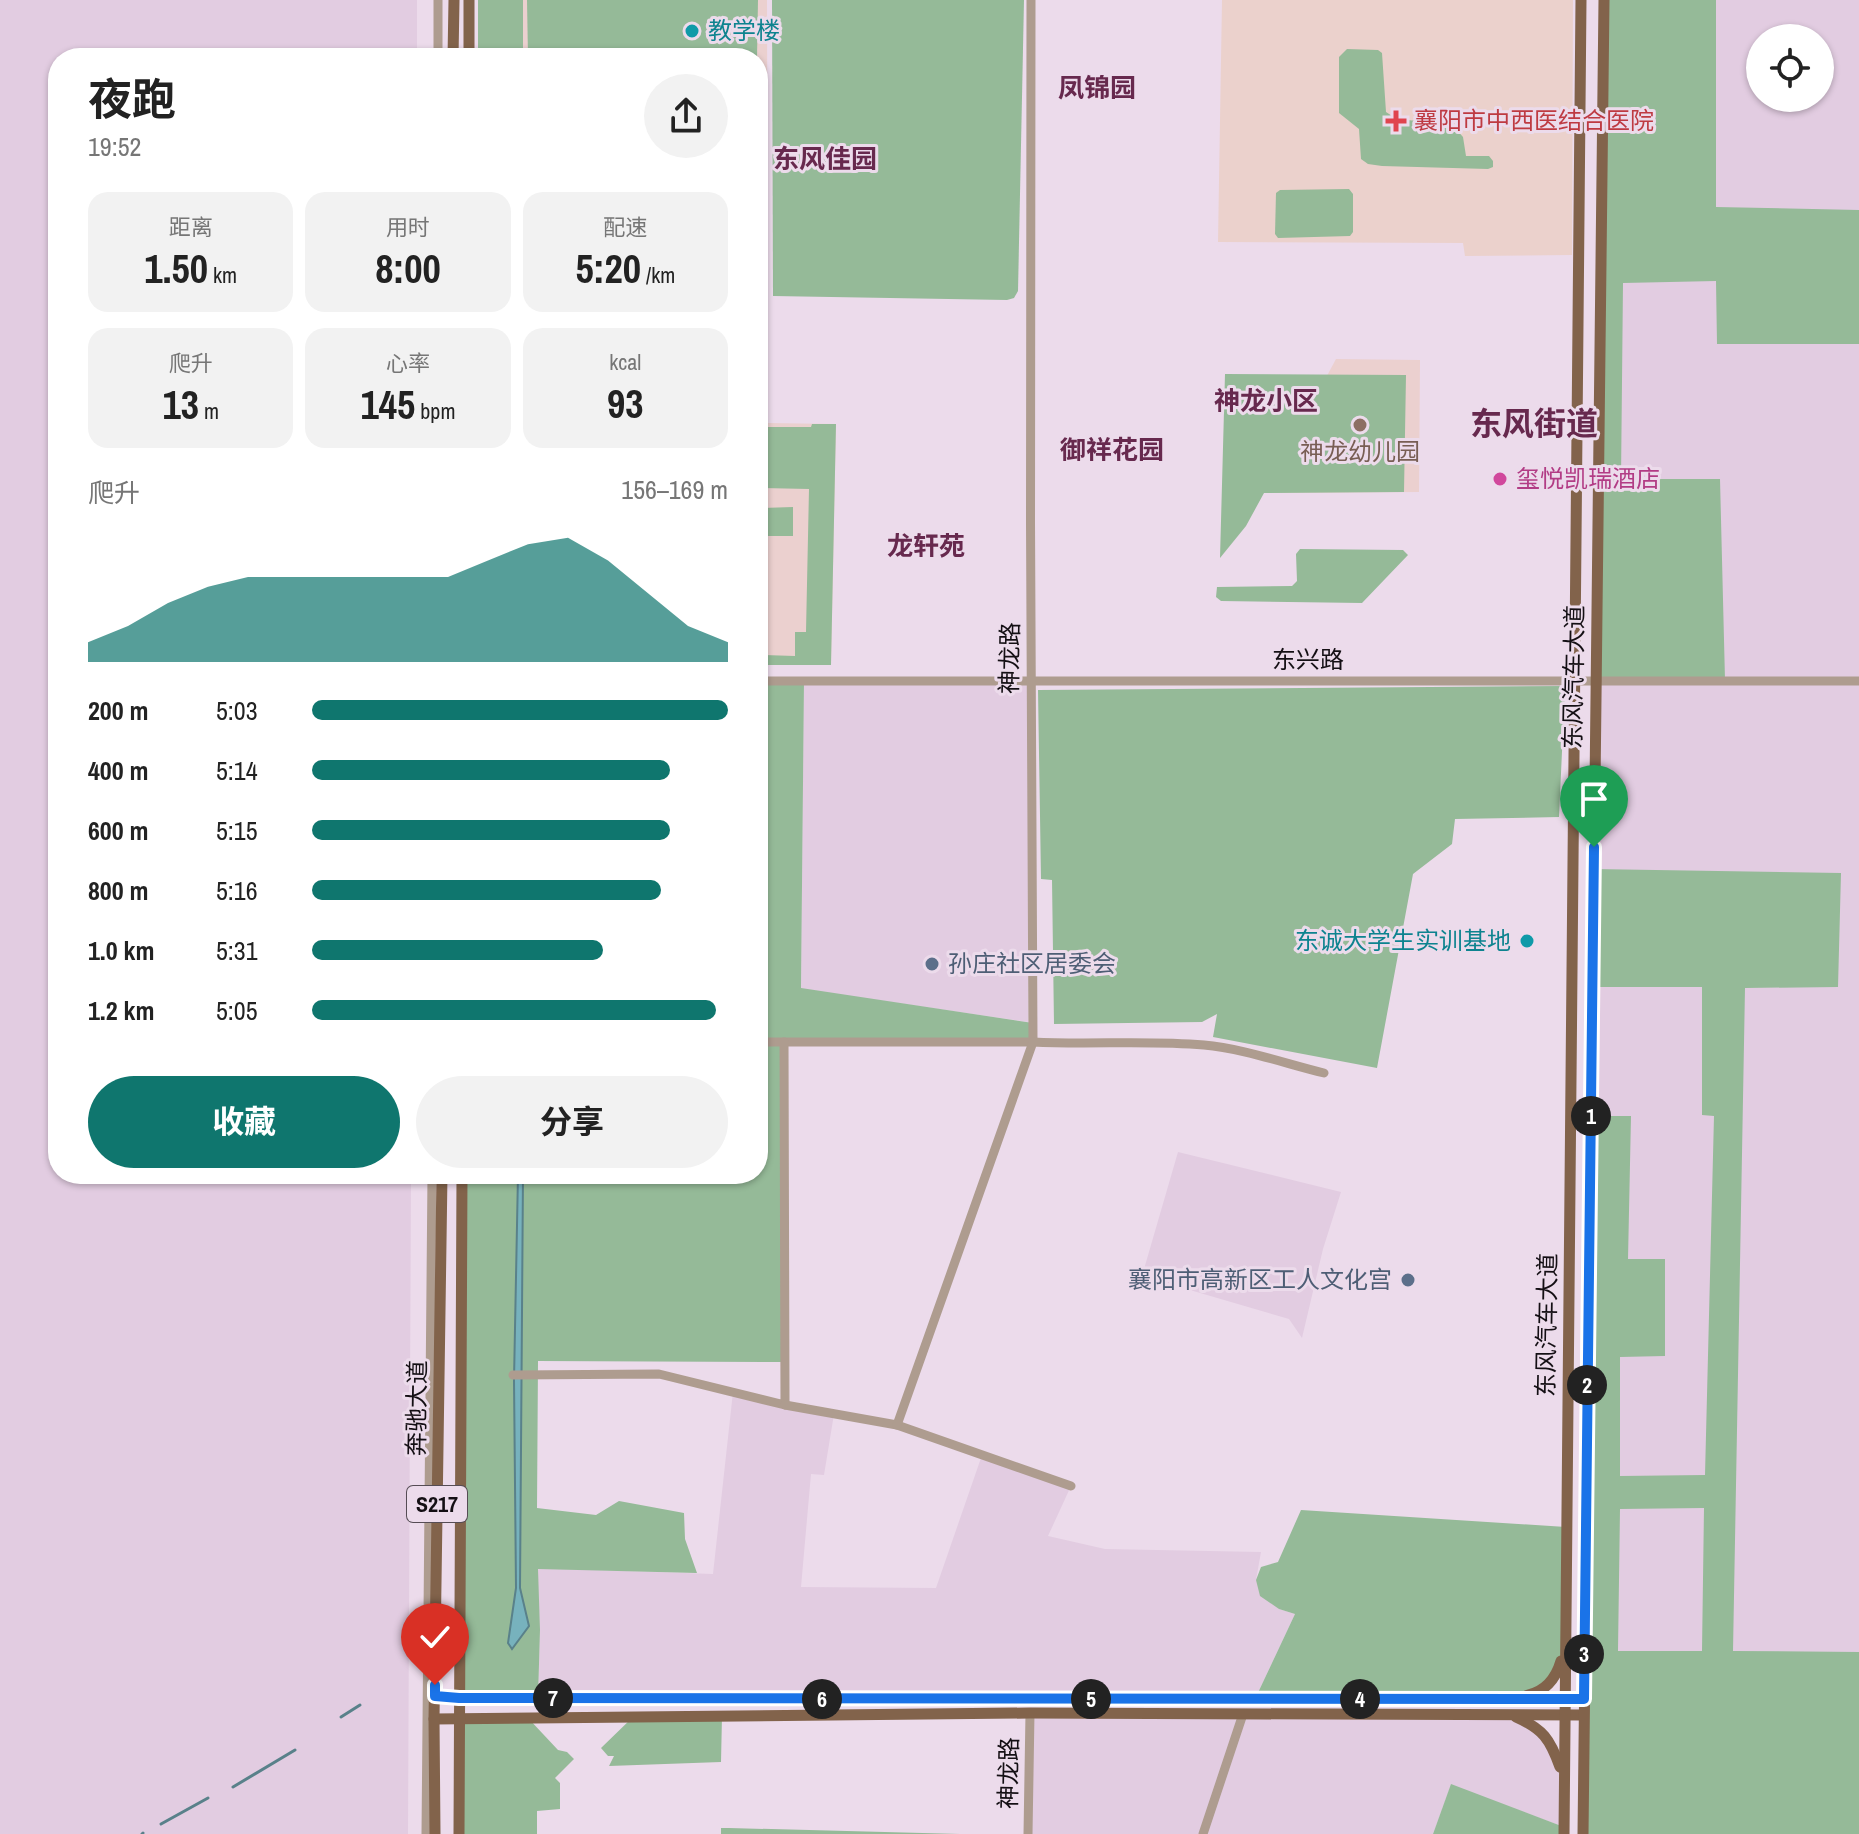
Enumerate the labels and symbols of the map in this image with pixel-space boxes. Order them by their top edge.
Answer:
place label: 教学楼 [708,14,780,46]
marker: 教学楼 [683,22,701,40]
district label: 凤锦园 [1058,70,1136,105]
place label: 襄阳市中西医结合医院 [1414,104,1654,136]
marker: 襄阳市中西医结合医院 [1385,110,1407,132]
district label: 东风佳园 [773,141,877,176]
district label: 神龙小区 [1214,383,1318,418]
district label: 东风街道 [1470,402,1598,445]
marker: 神龙幼儿园 [1351,416,1369,434]
district label: 御祥花园 [1060,432,1164,467]
place label: 神龙幼儿园 [1300,435,1420,467]
place label: 玺悦凯瑞酒店 [1516,462,1660,494]
marker: 玺悦凯瑞酒店 [1491,470,1509,488]
district label: 龙轩苑 [887,528,965,563]
street label: 东风汽车大道 [1556,605,1590,749]
street label: 神龙路 [992,622,1026,694]
street label: 东兴路 [1272,643,1344,675]
pin [1560,765,1628,847]
place label: 东诚大学生实训基地 [1295,924,1511,956]
marker: 东诚大学生实训基地 [1518,932,1536,950]
place label: 孙庄社区居委会 [948,947,1116,979]
marker: 孙庄社区居委会 [923,955,941,973]
pin: 1 [1571,1096,1611,1136]
street label: 东风汽车大道 [1529,1253,1563,1397]
place label: 襄阳市高新区工人文化宫 [1128,1263,1392,1295]
marker: 襄阳市高新区工人文化宫 [1399,1271,1417,1289]
street label: 奔驰大道 [399,1360,433,1456]
pin: 2 [1567,1365,1607,1405]
road number: S217 [407,1486,467,1522]
pin [401,1603,469,1685]
pin: 3 [1564,1634,1604,1674]
pin: 7 [533,1678,573,1718]
pin: 6 [802,1679,842,1719]
pin: 5 [1071,1679,1111,1719]
pin: 4 [1340,1679,1380,1719]
street label: 神龙路 [991,1737,1025,1809]

